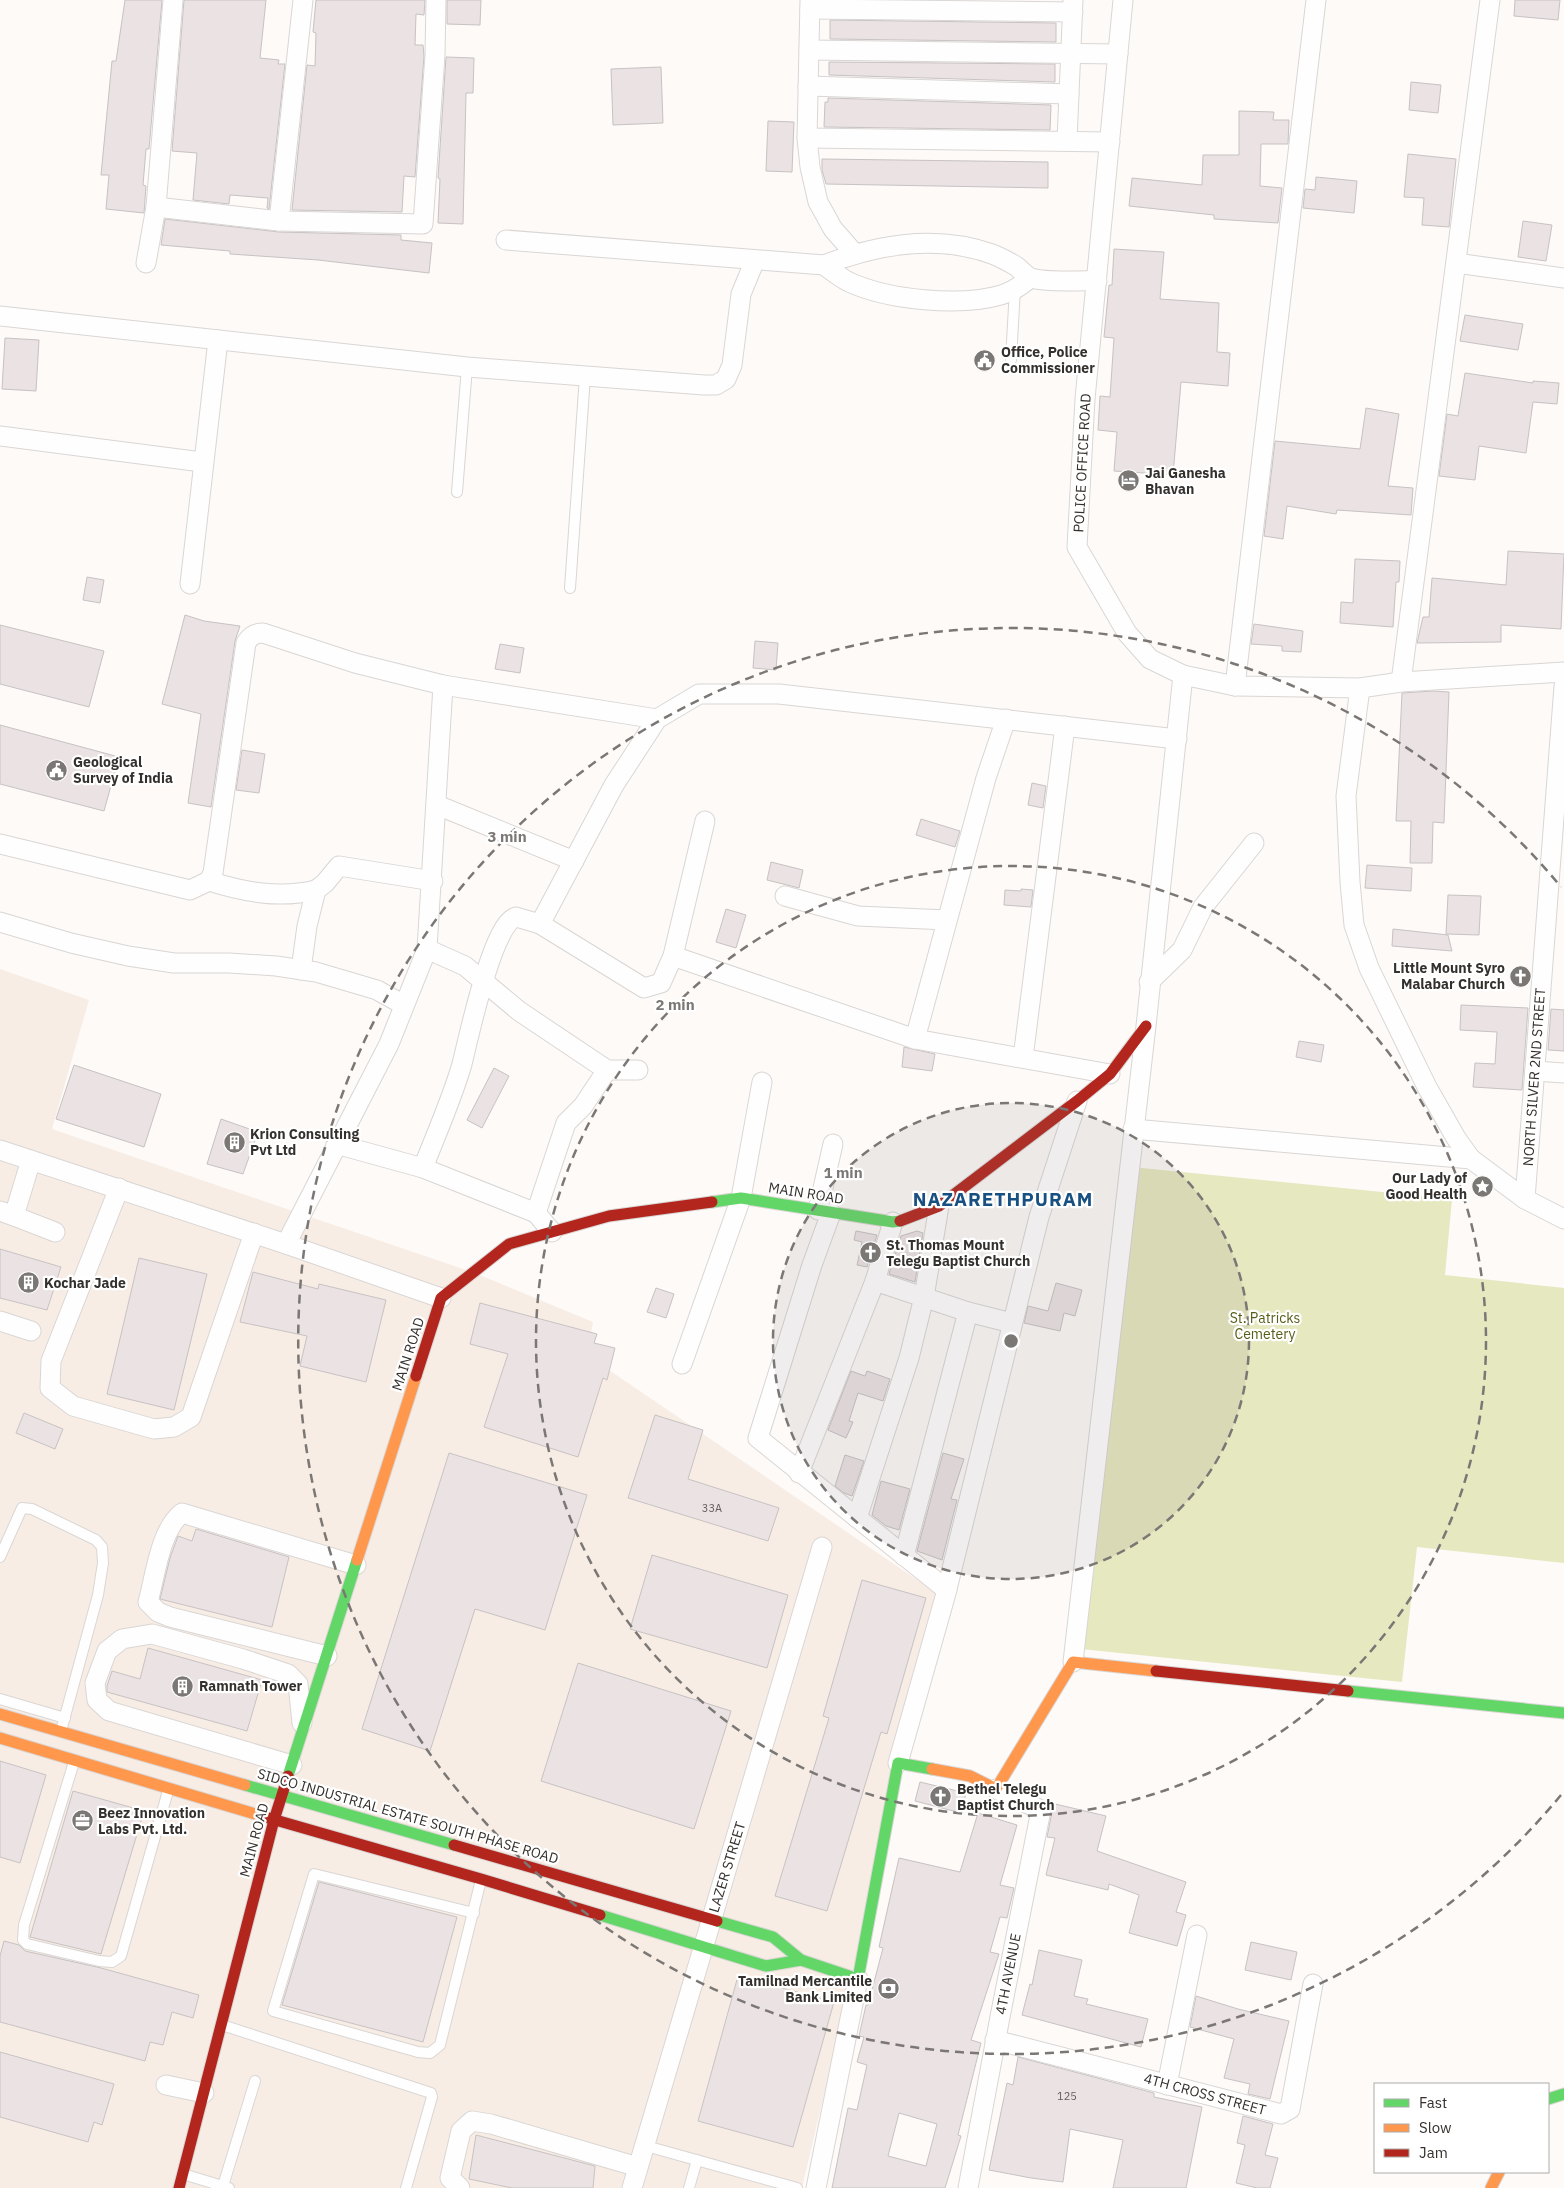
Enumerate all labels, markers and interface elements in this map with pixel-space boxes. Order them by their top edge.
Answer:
place label: Office, Police Commissioner [1001,343,1095,377]
public building icon: Office, Police Commissioner [973,348,997,372]
street label: POLICE OFFICE ROAD [1069,393,1095,533]
place label: Jai Ganesha Bhavan [1145,464,1226,498]
hotel icon: Jai Ganesha Bhavan [1117,469,1141,493]
place label: Geological Survey of India [73,753,173,787]
public building icon: Geological Survey of India [45,758,69,782]
text: 3 min [487,827,527,846]
place label: Little Mount Syro Malabar Church [1393,959,1505,993]
church icon: Little Mount Syro Malabar Church [1509,964,1533,988]
street label: NORTH SILVER 2ND STREET [1519,987,1549,1167]
text: 2 min [655,995,695,1014]
place label: Krion Consulting Pvt Ltd [250,1125,359,1159]
building icon: Krion Consulting Pvt Ltd [222,1130,246,1154]
text: 1 min [823,1163,863,1182]
place label: Our Lady of Good Health [1385,1169,1467,1203]
place icon: Our Lady of Good Health [1471,1174,1495,1198]
street label: MAIN ROAD [767,1178,845,1208]
district label: NAZARETHPURAM [913,1187,1093,1211]
place label: St. Thomas Mount Telegu Baptist Church [886,1236,1030,1270]
church icon: St. Thomas Mount Telegu Baptist Church [858,1241,882,1265]
building icon: Kochar Jade [16,1271,40,1295]
place label: Kochar Jade [44,1274,126,1292]
park label: St. Patricks Cemetery [1230,1309,1300,1343]
street label: MAIN ROAD [388,1315,428,1393]
centre of rings [1002,1332,1020,1350]
house number: 33A [702,1501,722,1515]
building icon: Ramnath Tower [171,1674,195,1698]
place label: Ramnath Tower [199,1677,303,1695]
street label: SIDCO INDUSTRIAL ESTATE SOUTH PHASE ROAD [255,1764,561,1868]
place label: Bethel Telegu Baptist Church [957,1780,1055,1814]
church icon: Bethel Telegu Baptist Church [929,1785,953,1809]
street label: MAIN ROAD [235,1801,273,1879]
place label: Beez Innovation Labs Pvt. Ltd. [98,1804,205,1838]
office icon: Beez Innovation Labs Pvt. Ltd. [70,1809,94,1833]
street label: LAZER STREET [705,1819,749,1915]
street label: 4TH AVENUE [991,1932,1025,2016]
place label: Tamilnad Mercantile Bank Limited [738,1972,872,2006]
bank icon: Tamilnad Mercantile Bank Limited [876,1977,900,2001]
street label: 4TH CROSS STREET [1142,2069,1268,2119]
legend [1374,2083,1549,2173]
house number: 125 [1057,2089,1077,2103]
text: Fast [1419,2093,1447,2112]
text: Slow [1419,2118,1452,2137]
text: Jam [1419,2143,1448,2162]

